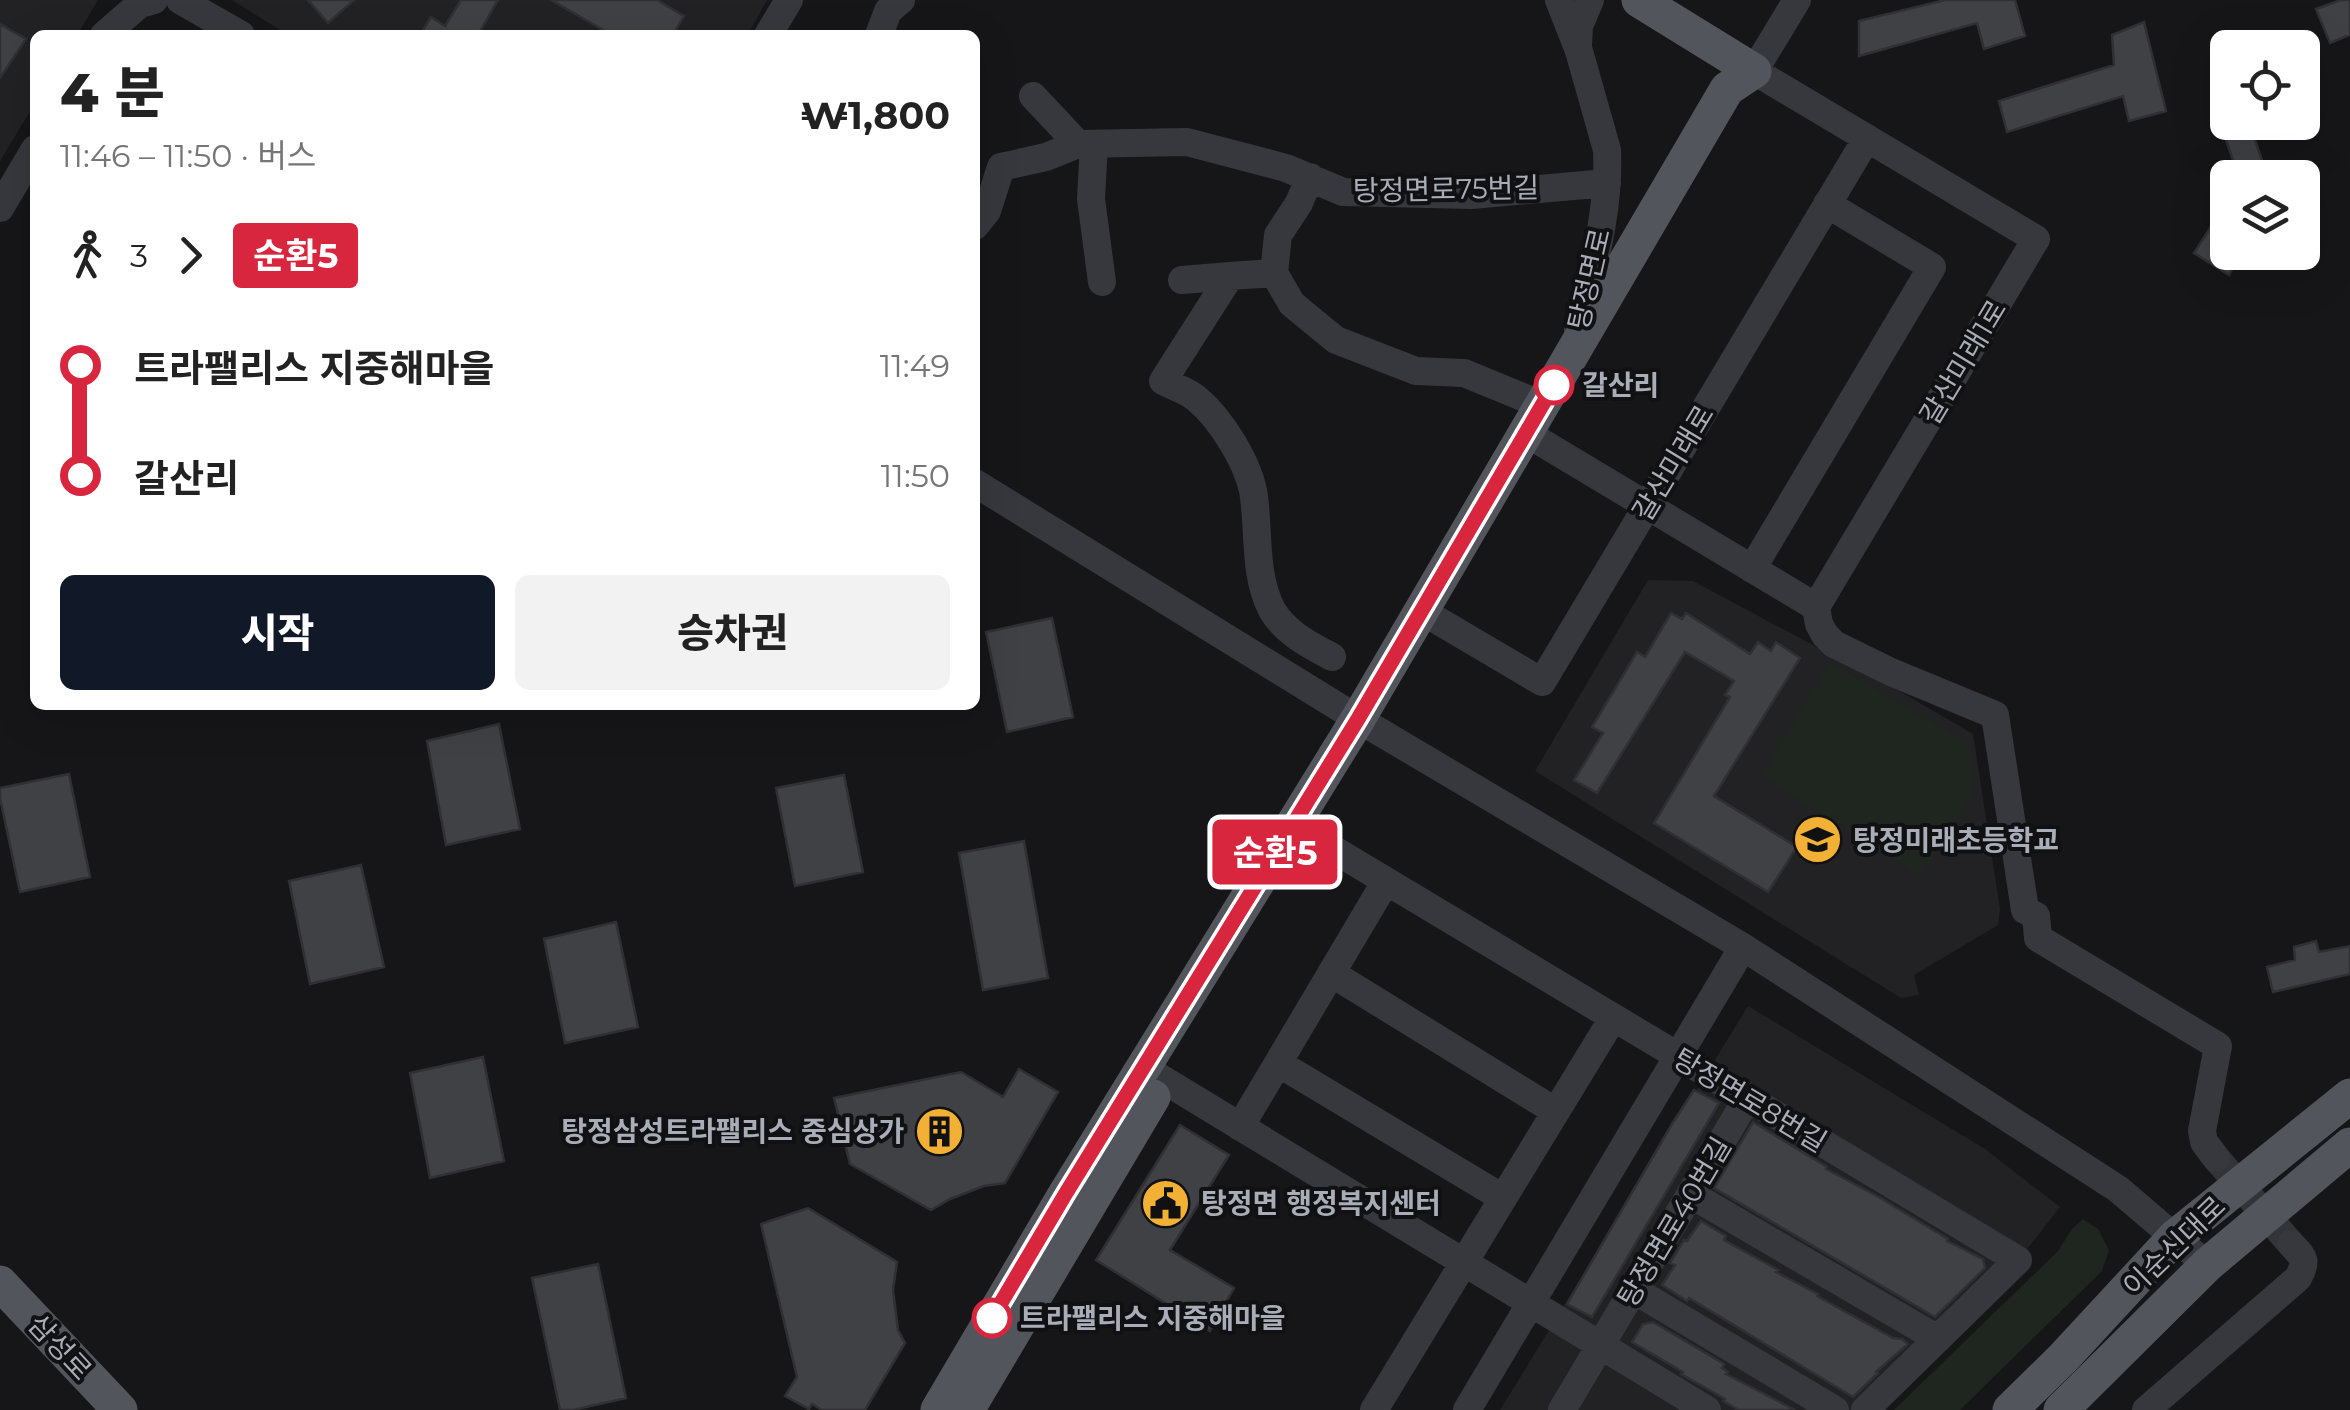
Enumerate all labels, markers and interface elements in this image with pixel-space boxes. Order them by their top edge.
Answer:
map controls [2210,30,2320,270]
button: locate [2210,30,2320,140]
text: 4 분 [60,59,165,126]
text: ₩1,800 [801,92,950,139]
text: 11:46 – 11:50 · 버스 [60,136,316,175]
button: layers [2210,160,2320,270]
street label: 탕정면로75번길 [1353,170,1539,208]
street label: 탕정면로 [1561,225,1617,333]
icon: walk [60,228,115,283]
icon: forward [163,228,218,283]
text: 순환5 [253,234,338,277]
text: 3 [130,236,148,275]
street label: 갈산미래1로 [1913,294,2013,430]
text: 트라팰리스 지중해마을 [134,345,494,392]
text: 11:49 [880,346,950,385]
marker: 갈산리 [1535,366,1573,404]
place label: 갈산리 [1582,368,1659,402]
street label: 갈산미래로 [1625,399,1721,527]
text: 갈산리 [134,455,239,502]
text: 11:50 [881,456,950,495]
button: 시작 [60,575,495,690]
button: 승차권 [515,575,950,690]
school or university icon: 탕정미래초등학교 [1792,814,1844,866]
line badge: 순환5 [1218,820,1332,884]
place label: 탕정미래초등학교 [1853,823,2059,857]
text: 순환5 [1232,831,1318,874]
street label: 탕정면로8번길 [1667,1041,1833,1159]
building icon: 탕정삼성트라팰리스 중심상가 [913,1105,965,1157]
place label: 탕정삼성트라팰리스 중심상가 [561,1114,904,1148]
street label: 탕정면로40번길 [1610,1131,1738,1313]
public building icon: 탕정면 행정복지센터 [1140,1177,1192,1229]
place label: 탕정면 행정복지센터 [1201,1186,1441,1220]
street label: 이순신대로 [2116,1189,2232,1303]
marker: 트라팰리스 지중해마을 [973,1299,1011,1337]
place label: 트라팰리스 지중해마을 [1020,1301,1286,1335]
street label: 삼성로 [21,1307,99,1387]

